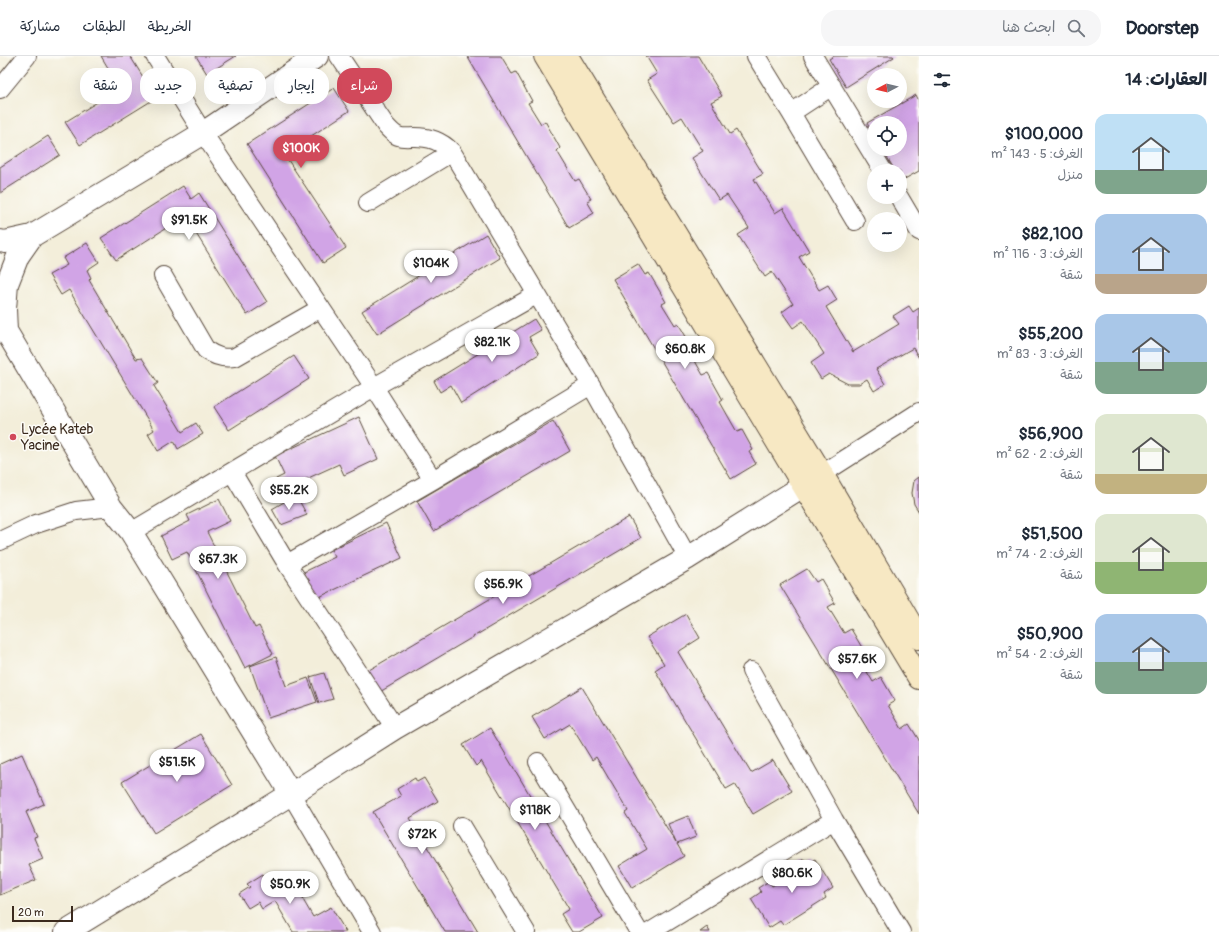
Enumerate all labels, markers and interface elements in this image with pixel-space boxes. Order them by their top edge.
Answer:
search box [821,10,1101,46]
text: Doorstep [1125,16,1199,40]
icon: search [1065,17,1087,39]
text: مشاركة [20,18,60,35]
text: الطبقات [82,18,126,35]
text: الخريطة [148,18,191,35]
text: ابحث هنا [1002,18,1055,37]
chip: شقة [80,68,132,104]
chip: جديد [140,68,196,104]
chip: تصفية [204,68,266,104]
chip: إيجار [274,68,329,104]
chip: شراء [337,68,392,104]
north arrow [867,68,907,108]
map controls [867,68,907,252]
icon: filters [931,69,953,91]
text: العقارات: 14 [1125,69,1207,90]
button: locate [867,116,907,156]
text: $100,000 [1005,123,1083,144]
icon: home [1127,130,1175,178]
pin: $100K [273,135,329,169]
text: $100K [282,140,320,156]
text: الغرف: 5 · 143 m² [991,146,1083,162]
button: + [867,164,907,204]
text: منزل [1057,167,1083,183]
pin: $91.5K [156,207,222,241]
text: $91.5K [171,212,207,228]
button: − [867,212,907,252]
text: $82,100 [1022,223,1083,244]
icon: home [1127,230,1175,278]
text: الغرف: 3 · 116 m² [993,246,1083,262]
pin: $104K [403,250,459,284]
text: $104K [413,255,449,271]
text: شقة [1060,267,1083,283]
text: $55,200 [1018,323,1083,344]
pin: $82.1K [459,329,525,363]
icon: home [1127,330,1175,378]
text: $82.1K [474,334,510,350]
pin: $60.8K [652,336,718,370]
text: $60.8K [665,341,705,357]
text: الغرف: 3 · 83 m² [997,346,1083,362]
text: شقة [1060,367,1083,383]
place label: Lycée Kateb Yacine [20,421,93,454]
text: $56,900 [1018,423,1083,444]
icon: home [1127,430,1175,478]
marker: Lycée Kateb Yacine [8,432,18,442]
text: الغرف: 2 · 62 m² [996,446,1083,462]
text: شقة [1060,467,1083,483]
pin: $55.2K [256,477,322,511]
text: $55.2K [269,482,309,498]
text: $51,500 [1021,523,1083,544]
icon: home [1127,530,1175,578]
pin: $67.3K [185,546,251,580]
text: الغرف: 2 · 74 m² [996,546,1083,562]
text: $67.3K [198,551,238,567]
text: شقة [1060,567,1083,583]
pin: $56.9K [470,571,536,605]
text: $56.9K [483,576,523,592]
text: $50,900 [1017,623,1083,644]
icon: home [1127,630,1175,678]
pin: $57.6K [824,646,890,680]
text: الغرف: 2 · 54 m² [996,646,1083,662]
text: $57.6K [837,651,877,667]
text: شقة [1060,667,1083,683]
pin: $51.5K [144,749,210,783]
text: $51.5K [159,754,195,770]
pin: $118K [507,797,563,831]
text: $118K [519,802,551,818]
pin: $72K [398,821,446,855]
text: $72K [407,826,437,842]
pin: $80.6K [759,860,825,894]
text: $80.6K [772,865,812,881]
pin: $50.9K [257,871,323,905]
text: $50.9K [270,876,310,892]
scale bar [12,904,73,923]
text: 20 m [18,906,44,919]

